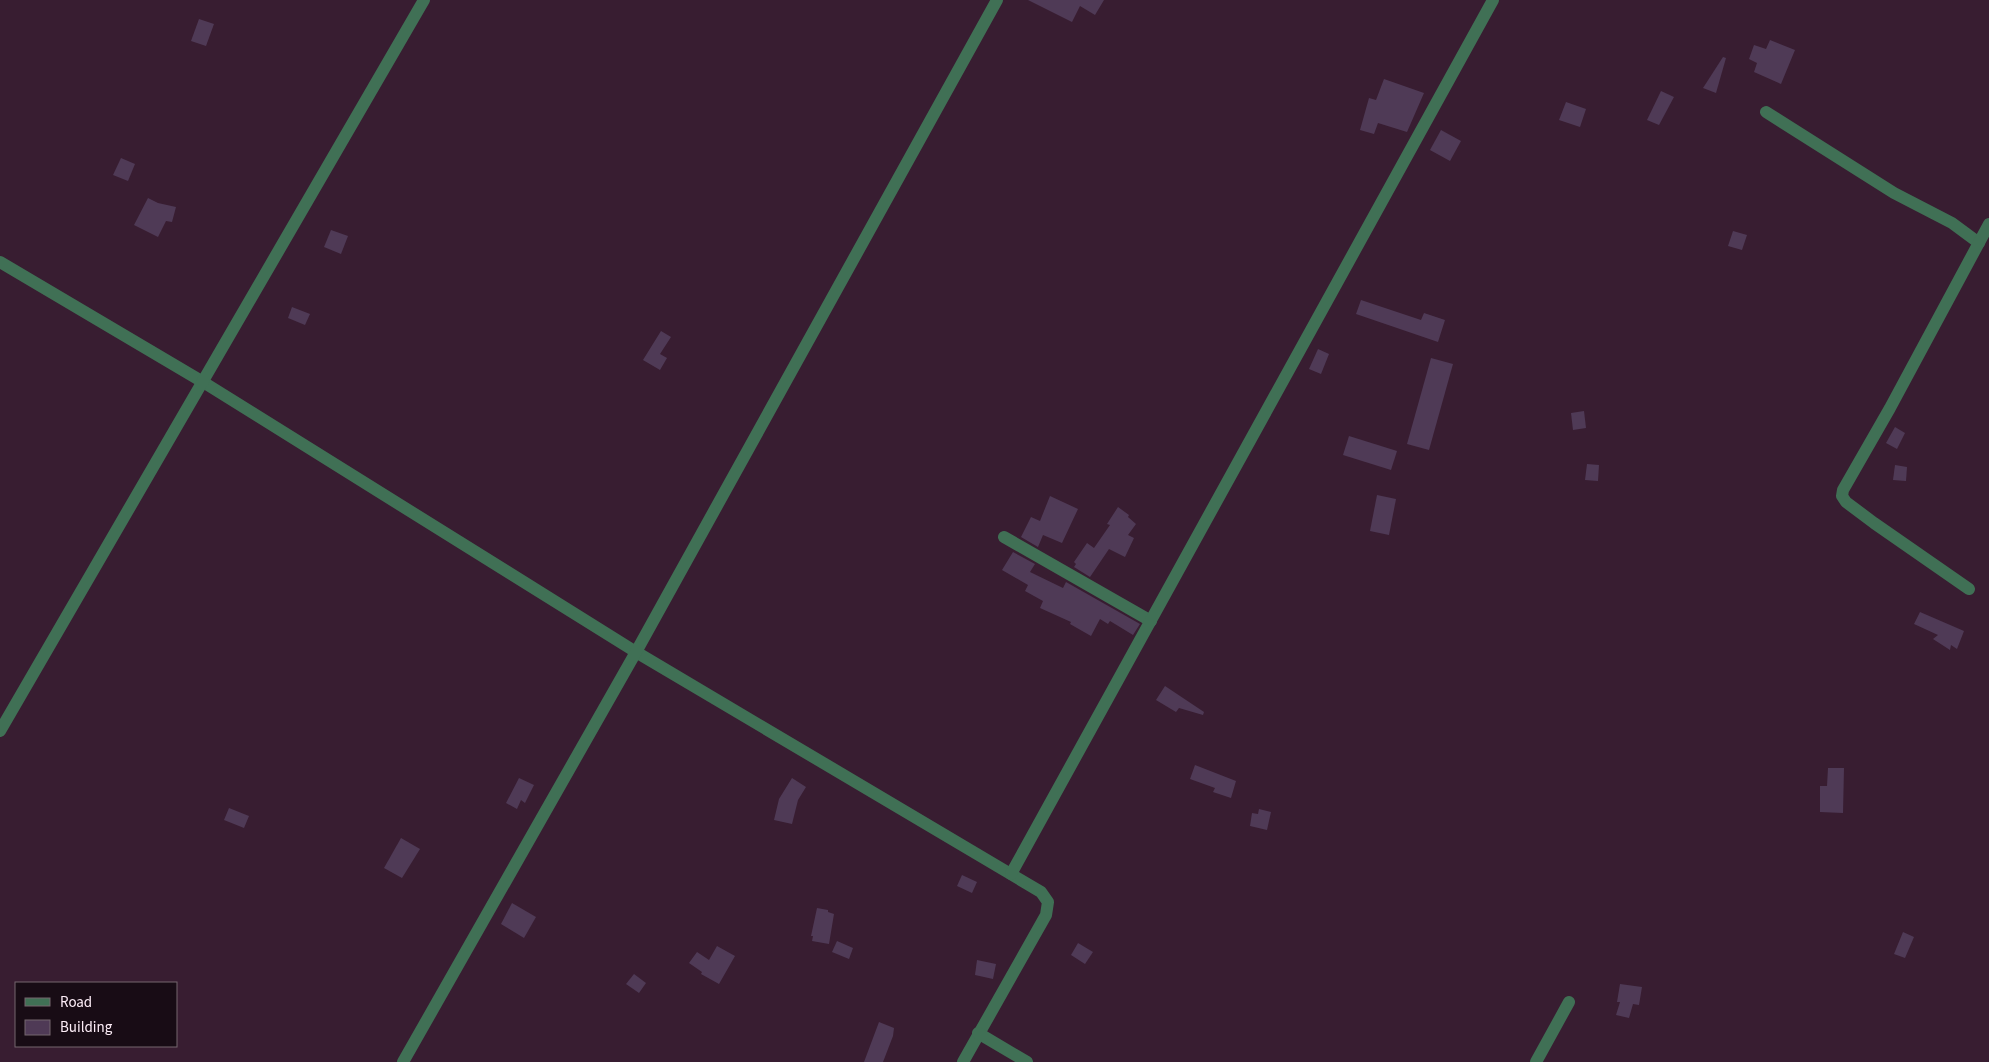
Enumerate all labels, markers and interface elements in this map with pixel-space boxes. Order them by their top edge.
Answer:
legend [15,982,178,1047]
text: Road [60,992,92,1013]
text: Building [60,1017,113,1038]

